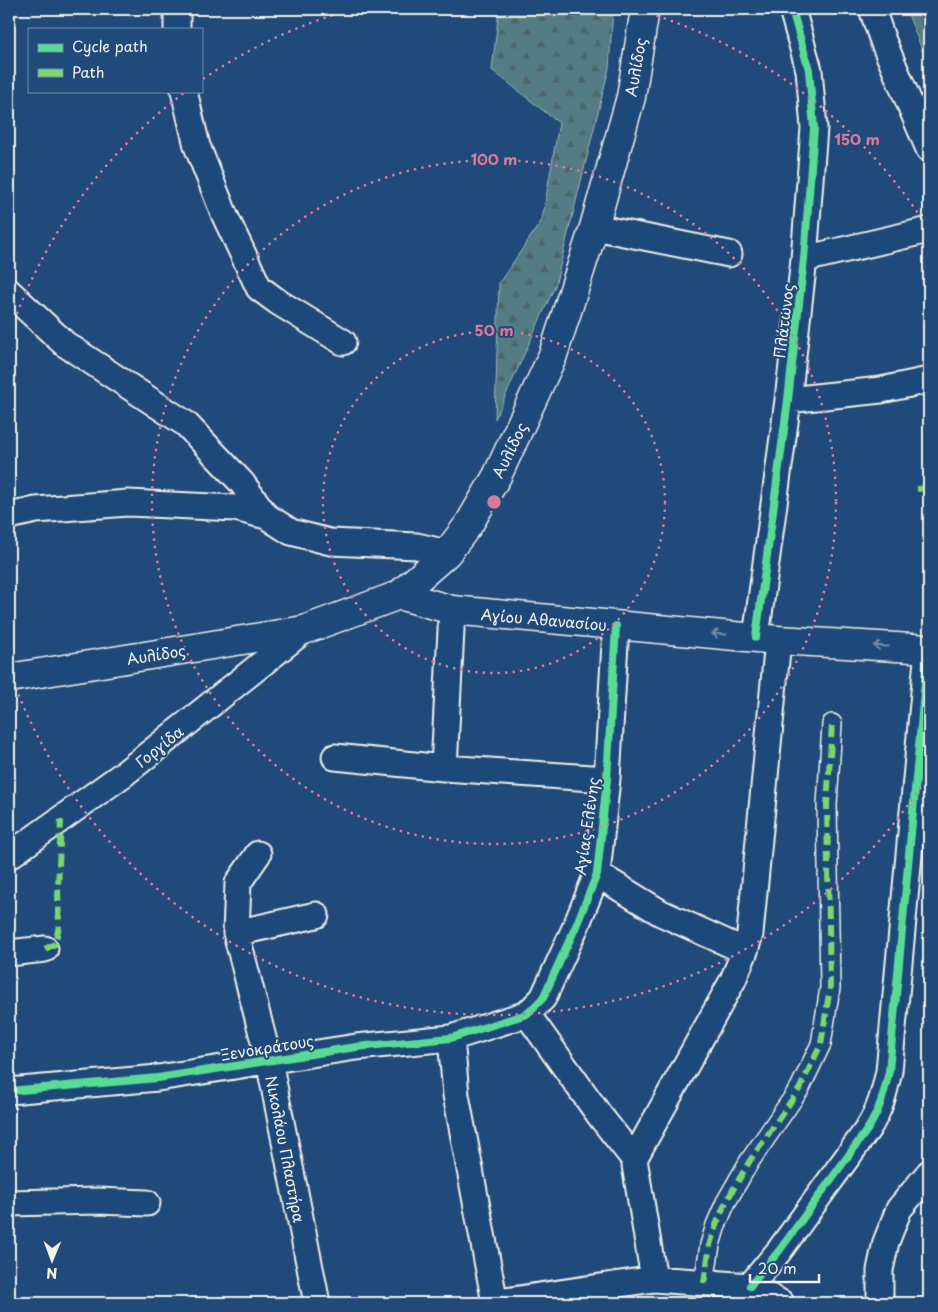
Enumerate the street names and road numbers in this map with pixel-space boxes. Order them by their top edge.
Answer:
street label: Αυλίδος [619,35,652,98]
street label: Πλάτωνος [767,282,799,360]
street label: Αυλίδος [486,418,532,482]
street label: Αγίου Αθανασίου [480,602,608,636]
street label: Αυλίδος [125,638,187,670]
street label: Γοργίδα [130,719,188,773]
street label: Αγίας Ελένης [568,775,604,876]
street label: Ξενοκράτους [219,1028,316,1066]
street label: Νικολάου Πλαστήρα [260,1073,312,1225]

